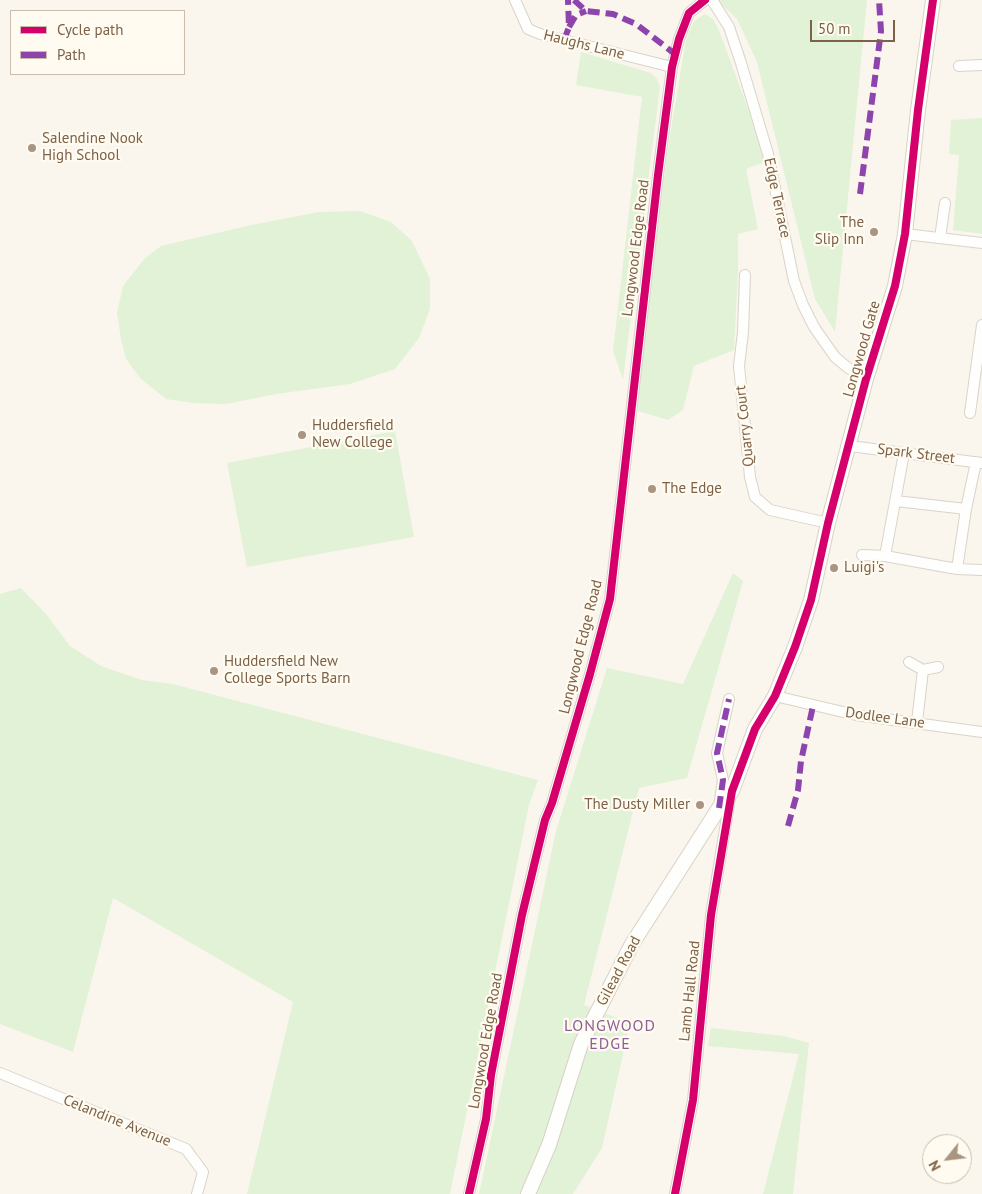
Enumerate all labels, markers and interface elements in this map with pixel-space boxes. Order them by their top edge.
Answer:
legend [10,10,185,75]
scale bar [812,10,897,42]
text: 50 m [818,19,851,38]
text: Cycle path [57,20,123,39]
street label: Haughs Lane [542,26,626,64]
text: Path [57,45,86,64]
place label: Salendine Nook High School [42,130,143,165]
marker: Salendine Nook High School [26,142,38,154]
street label: Edge Terrace [760,156,794,240]
street label: Longwood Edge Road [619,179,653,317]
place label: The Slip Inn [815,214,864,249]
marker: The Slip Inn [868,226,880,238]
street label: Longwood Gate [840,299,884,399]
street label: Quarry Court [732,384,758,468]
place label: Huddersfield New College [312,417,394,452]
marker: Huddersfield New College [296,429,308,441]
street label: Spark Street [876,440,956,468]
place label: The Edge [662,480,722,498]
marker: The Edge [646,483,658,495]
place label: Luigi's [844,559,884,577]
marker: Luigi's [828,562,840,574]
street label: Longwood Edge Road [556,578,606,716]
place label: Huddersfield New College Sports Barn [224,653,351,688]
marker: Huddersfield New College Sports Barn [208,665,220,677]
street label: Dodlee Lane [844,704,926,732]
place label: The Dusty Miller [584,796,690,814]
marker: The Dusty Miller [694,799,706,811]
street label: Gilead Road [593,933,645,1009]
street label: Lamb Hall Road [676,940,704,1042]
street label: Longwood Edge Road [465,972,507,1110]
district label: LONGWOOD EDGE [563,1016,657,1054]
street label: Celandine Avenue [61,1091,173,1151]
north arrow [922,1134,972,1184]
text: N [925,1157,945,1174]

